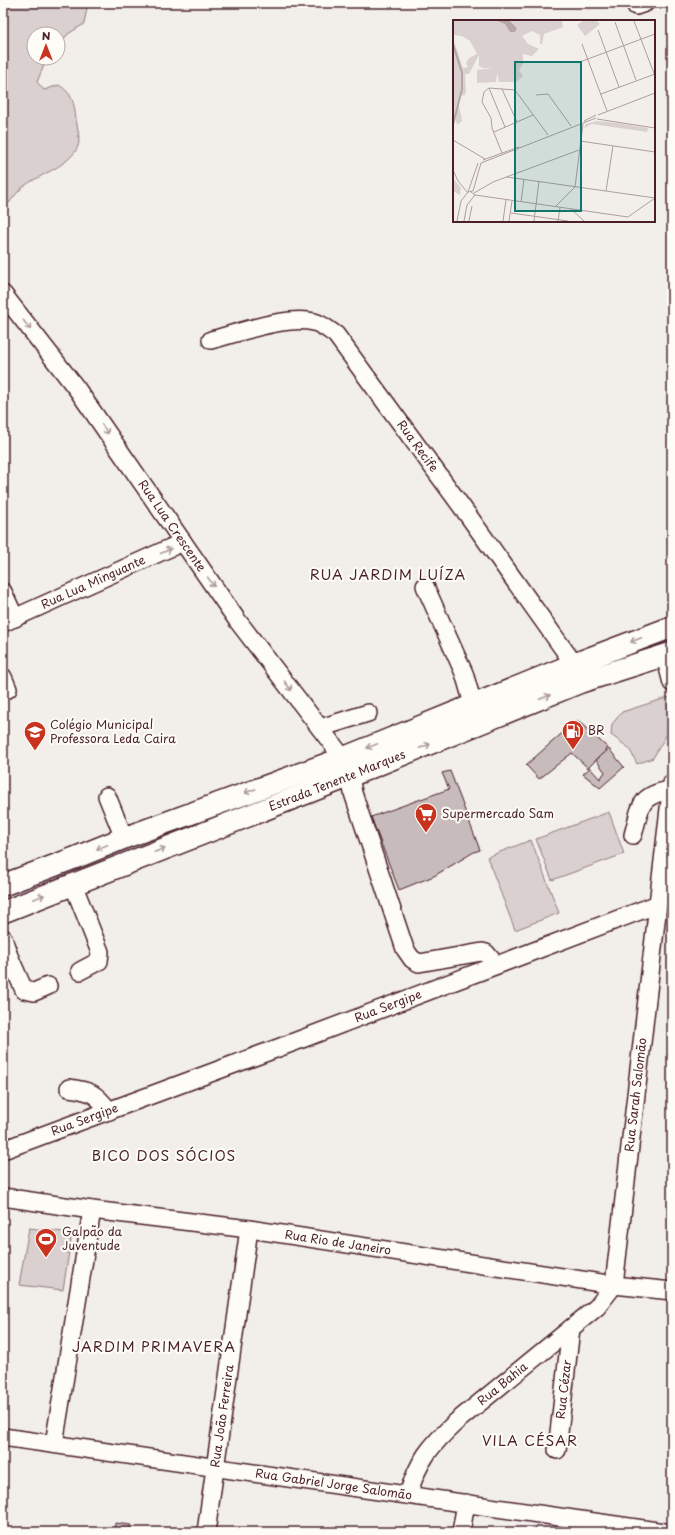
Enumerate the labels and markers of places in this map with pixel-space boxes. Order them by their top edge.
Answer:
place label: Colégio Municipal Professora Leda Caira [50,715,176,747]
fuel station icon: BR [560,718,586,751]
school or university icon: Colégio Municipal Professora Leda Caira [22,719,48,752]
place label: BR [588,721,605,739]
supermarket icon: Supermercado Sam [413,801,439,834]
place label: Supermercado Sam [442,804,554,822]
place label: Galpão da Juventude [62,1222,122,1254]
sports icon: Galpão da Juventude [33,1226,59,1259]

